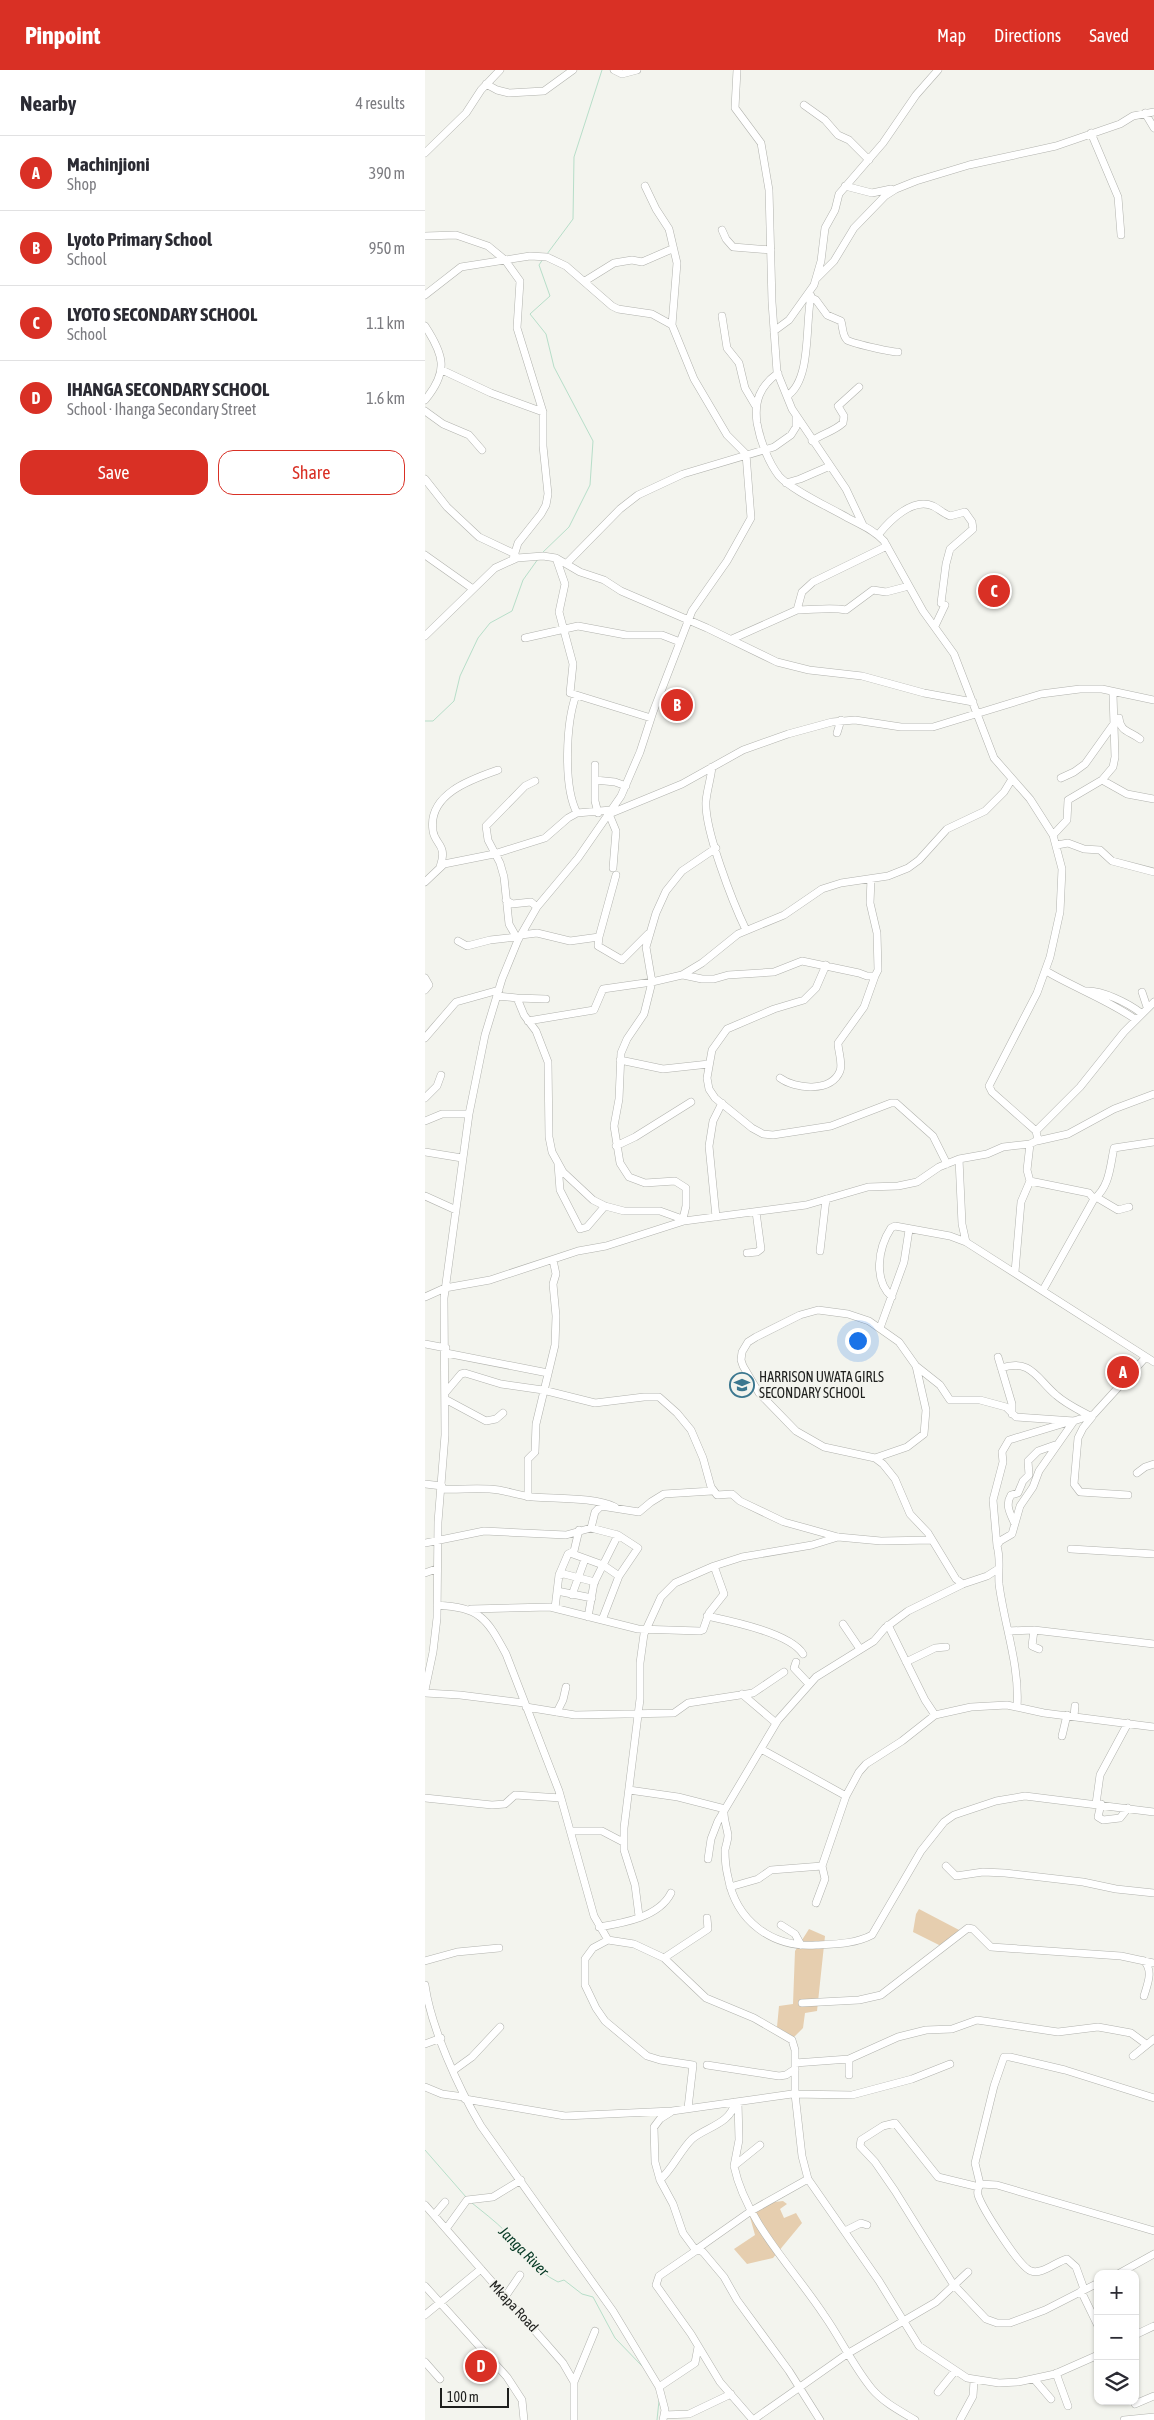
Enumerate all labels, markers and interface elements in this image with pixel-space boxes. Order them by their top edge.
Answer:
text: Pinpoint [25,22,100,49]
text: Map [937,25,966,46]
text: Directions [994,25,1061,46]
text: Saved [1089,25,1129,46]
text: Nearby [20,91,76,115]
text: 4 results [355,94,405,112]
text: Machinjioni [67,153,150,175]
text: A [32,164,40,182]
text: 390 m [369,164,405,182]
text: Shop [67,175,97,193]
text: Lyoto Primary School [67,228,212,250]
text: B [32,239,40,257]
text: 950 m [369,239,405,257]
text: School [67,250,107,268]
text: LYOTO SECONDARY SCHOOL [67,303,257,325]
text: C [32,314,40,332]
text: 1.1 km [366,314,405,332]
text: School [67,325,107,343]
text: IHANGA SECONDARY SCHOOL [67,378,269,400]
text: D [32,389,40,407]
text: 1.6 km [366,389,405,407]
text: School · Ihanga Secondary Street [67,400,256,418]
button: Save [20,450,208,495]
button: Share [218,450,405,495]
pin: C [978,572,1010,610]
pin: B [661,686,693,724]
your location [845,1328,871,1354]
pin: A [1107,1353,1139,1391]
place label: HARRISON UWATA GIRLS SECONDARY SCHOOL [759,1369,884,1401]
school or university icon: HARRISON UWATA GIRLS SECONDARY SCHOOL [729,1372,755,1398]
water label: Janga River [495,2222,553,2280]
map controls [1094,2270,1139,2405]
button: + [1094,2270,1139,2315]
street label: Mkapa Road [486,2277,542,2335]
button: − [1094,2315,1139,2360]
pin: D [465,2347,497,2385]
button: layers [1094,2360,1139,2405]
scale bar [440,2385,509,2408]
text: 100 m [447,2389,479,2405]

